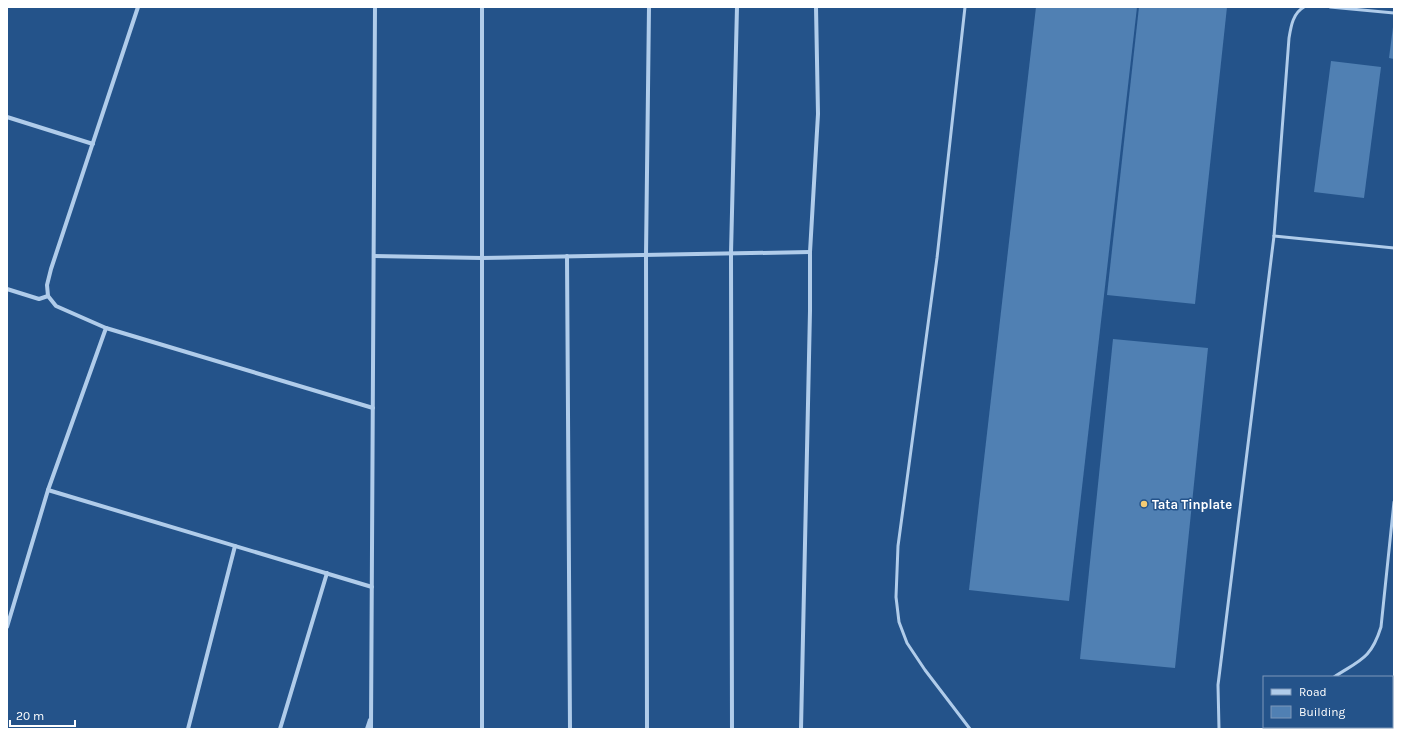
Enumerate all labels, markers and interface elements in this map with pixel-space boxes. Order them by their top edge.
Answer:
place label: Tata Tinplate [1152,497,1232,512]
marker: Tata Tinplate [1139,499,1149,509]
legend [1263,676,1393,728]
text: Road [1299,685,1327,699]
scale bar [10,702,75,728]
text: Building [1299,705,1346,719]
text: 20 m [16,709,44,723]

